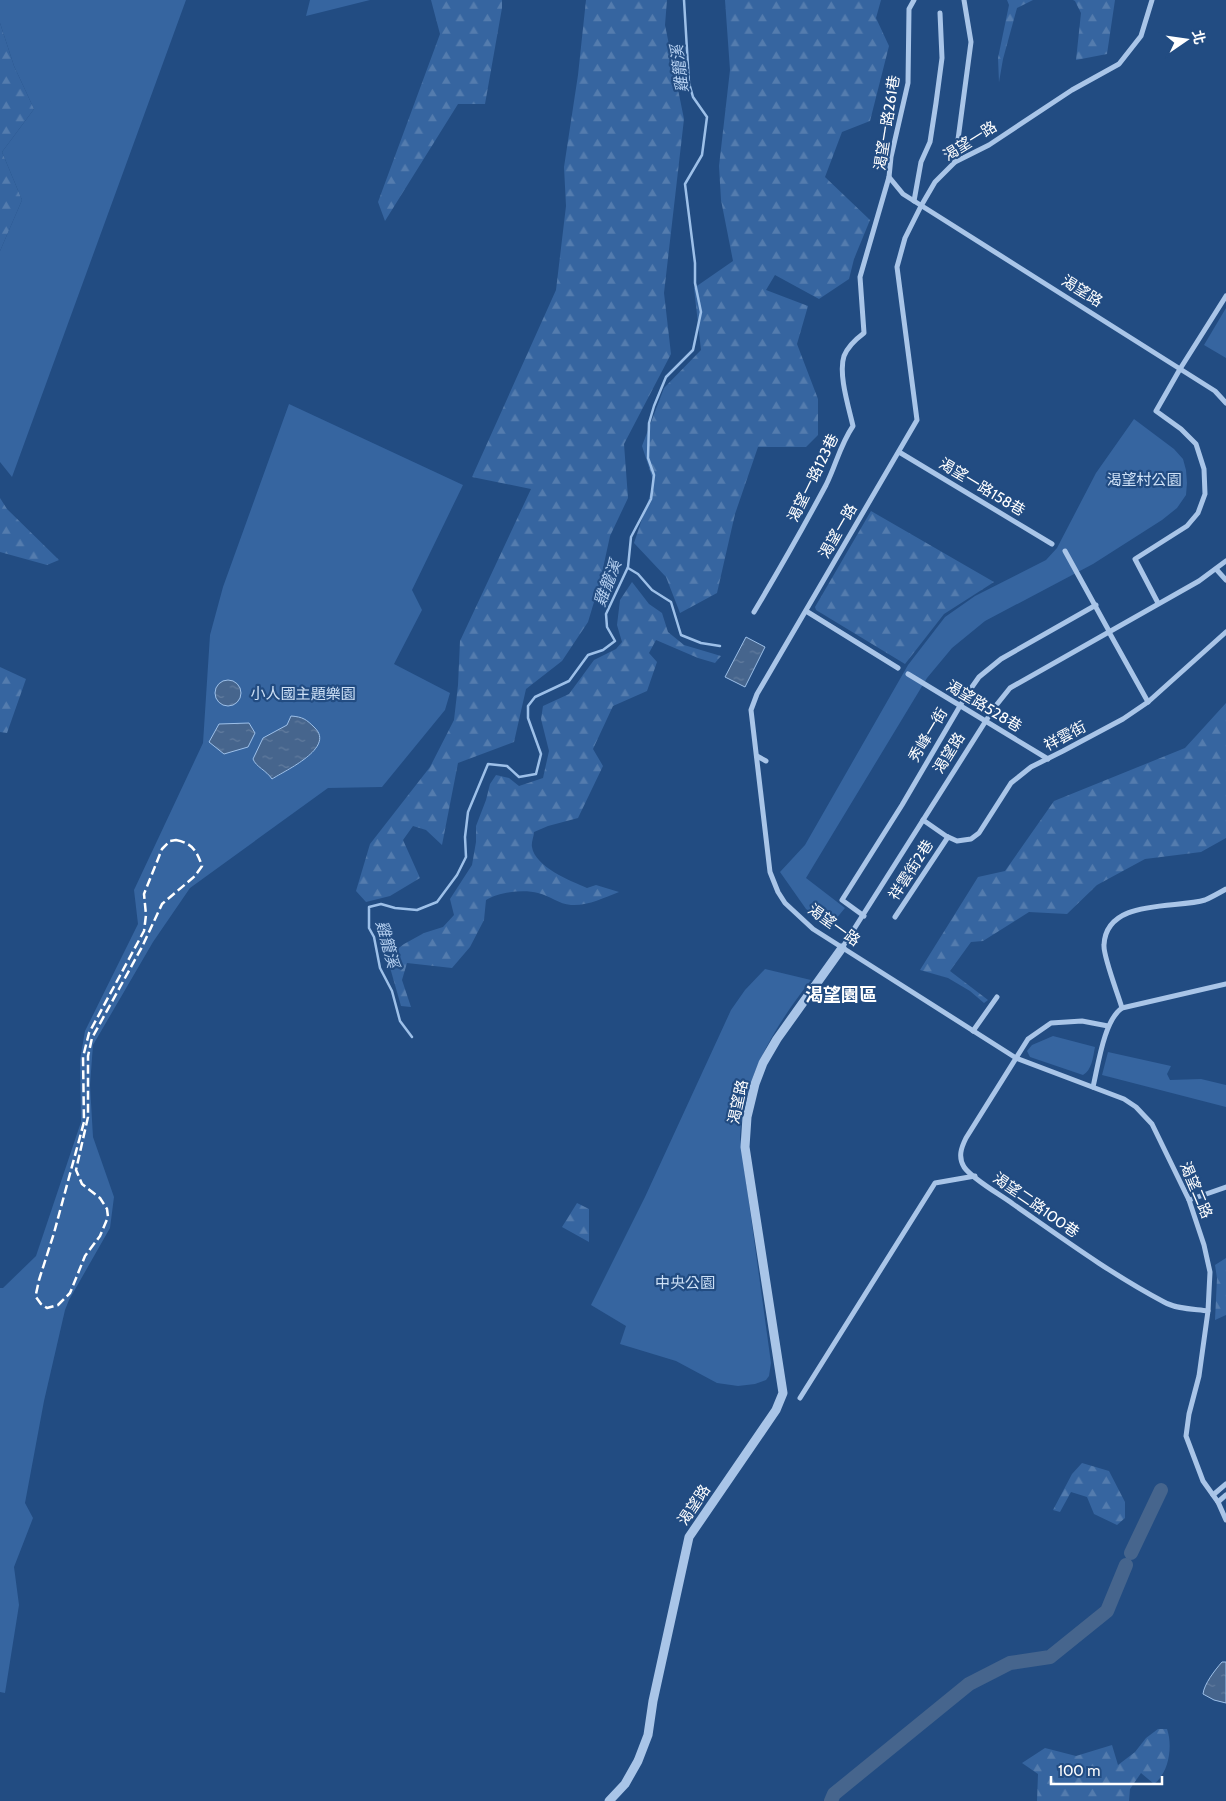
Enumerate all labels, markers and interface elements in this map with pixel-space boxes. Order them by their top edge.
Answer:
north arrow [1161,15,1211,65]
text: 北 [1188,28,1209,46]
water label: 雞籠溪 [667,42,692,94]
street label: 渴望一路261巷 [871,74,903,172]
street label: 渴望一路 [940,117,1000,165]
street label: 渴望路 [1058,271,1106,311]
street label: 渴望一路123巷 [784,431,842,525]
street label: 渴望一路158巷 [936,454,1028,520]
park label: 渴望村公園 [1106,471,1182,489]
street label: 渴望一路 [815,501,861,561]
water label: 雞籠溪 [590,556,626,609]
street label: 渴望路528巷 [943,676,1025,736]
park label: 小人國主題樂園 [250,685,356,703]
street label: 秀峰一街 [905,705,951,765]
street label: 祥雲街 [1041,717,1089,755]
street label: 渴望路 [929,729,969,777]
street label: 祥雲街2巷 [885,837,937,903]
street label: 渴望一路 [804,900,864,950]
water label: 雞籠溪 [372,918,403,972]
district label: 渴望園區 [805,984,877,1006]
street label: 渴望路 [725,1078,751,1126]
street label: 渴望二路 [1176,1159,1216,1221]
street label: 渴望二路100巷 [990,1169,1082,1241]
park label: 中央公園 [655,1274,715,1292]
street label: 渴望路 [674,1481,714,1529]
scale bar [1051,1754,1162,1786]
text: 100 m [1058,1762,1100,1780]

